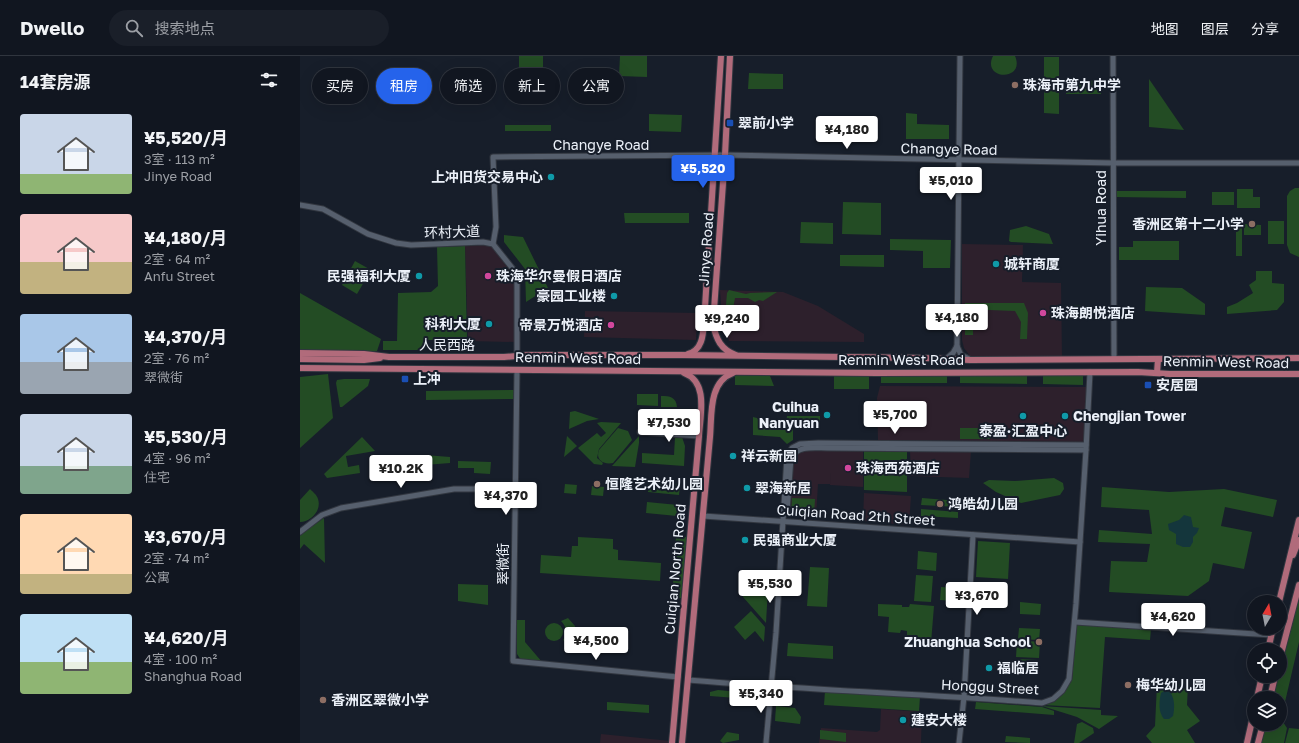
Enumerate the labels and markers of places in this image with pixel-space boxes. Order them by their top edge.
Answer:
place label: 珠海市第九中学 [1023,76,1121,93]
marker: 珠海市第九中学 [1010,80,1020,90]
place label: 翠前小学 [738,114,794,131]
pin: ¥4,180 [814,116,880,150]
marker: 翠前小学 [725,118,735,128]
pin: ¥5,520 [670,155,736,189]
pin: ¥5,010 [918,167,984,201]
place label: 上冲旧货交易中心 [431,168,543,185]
marker: 上冲旧货交易中心 [546,172,556,182]
place label: 香洲区第十二小学 [1132,215,1244,232]
marker: 香洲区第十二小学 [1247,219,1257,229]
place label: 城轩商厦 [1004,255,1060,272]
marker: 城轩商厦 [991,259,1001,269]
place label: 民强福利大厦 [327,267,411,284]
place label: 珠海华尔曼假日酒店 [496,267,622,284]
marker: 民强福利大厦 [414,271,424,281]
marker: 珠海华尔曼假日酒店 [483,271,493,281]
place label: 豪园工业楼 [536,287,606,304]
marker: 豪园工业楼 [609,291,619,301]
pin: ¥4,180 [924,304,990,338]
place label: 珠海朗悦酒店 [1051,304,1135,321]
pin: ¥9,240 [694,305,760,339]
marker: 珠海朗悦酒店 [1038,308,1048,318]
place label: 科利大厦 [425,315,481,332]
place label: 帝景万悦酒店 [519,316,603,333]
marker: 科利大厦 [484,319,494,329]
marker: 帝景万悦酒店 [606,320,616,330]
place label: 上冲 [413,370,441,387]
marker: 上冲 [400,374,410,384]
place label: 安居园 [1156,376,1198,393]
marker: 安居园 [1143,380,1153,390]
place label: Cuihua Nanyuan [759,398,819,431]
pin: ¥5,700 [862,401,928,435]
place label: Chengjian Tower [1073,407,1187,424]
pin: ¥7,530 [636,409,702,443]
marker: Cuihua Nanyuan [822,410,832,420]
marker: 泰盈·汇盈中心 [1018,411,1028,421]
marker: Chengjian Tower [1060,411,1070,421]
place label: 泰盈·汇盈中心 [979,422,1067,439]
place label: 祥云新园 [741,447,797,464]
marker: 祥云新园 [728,451,738,461]
pin: ¥10.2K [368,455,434,489]
place label: 珠海西苑酒店 [856,459,940,476]
marker: 珠海西苑酒店 [843,463,853,473]
place label: 恒隆艺术幼儿园 [605,475,703,492]
marker: 恒隆艺术幼儿园 [592,479,602,489]
place label: 翠海新居 [755,479,811,496]
pin: ¥4,370 [473,482,539,516]
marker: 翠海新居 [742,483,752,493]
place label: 鸿皓幼儿园 [948,495,1018,512]
marker: 鸿皓幼儿园 [935,499,945,509]
place label: 民强商业大厦 [753,531,837,548]
marker: 民强商业大厦 [740,535,750,545]
pin: ¥5,530 [737,570,803,604]
pin: ¥3,670 [944,582,1010,616]
pin: ¥4,620 [1140,603,1206,637]
pin: ¥4,500 [563,627,629,661]
place label: Zhuanghua School [904,633,1031,650]
marker: Zhuanghua School [1034,637,1044,647]
place label: 福临居 [997,659,1039,676]
marker: 福临居 [984,663,994,673]
place label: 梅华幼儿园 [1136,676,1206,693]
pin: ¥5,340 [728,680,794,714]
marker: 梅华幼儿园 [1123,680,1133,690]
place label: 香洲区翠微小学 [331,691,429,708]
marker: 香洲区翠微小学 [318,695,328,705]
place label: 建安大楼 [911,711,967,728]
marker: 建安大楼 [898,715,908,725]

